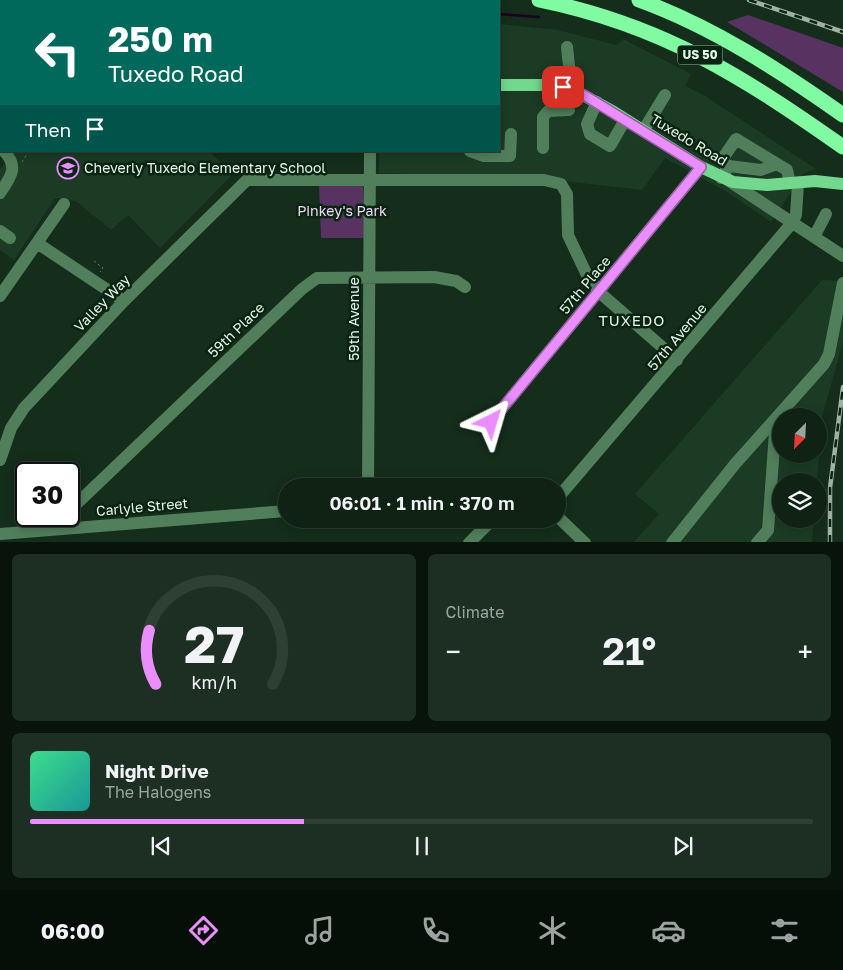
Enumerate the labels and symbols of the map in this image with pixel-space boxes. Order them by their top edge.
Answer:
road number: US 50 [678,46,722,64]
pin [542,66,584,108]
street label: Tuxedo Road [648,110,731,169]
school or university icon: Cheverly Tuxedo Elementary School [56,156,80,180]
place label: Cheverly Tuxedo Elementary School [84,159,326,176]
park label: Pinkey's Park [297,202,387,219]
street label: 57th Place [555,252,614,317]
street label: Valley Way [70,270,133,335]
street label: 59th Avenue [345,277,362,361]
street label: 59th Place [204,299,267,361]
street label: 57th Avenue [644,300,710,374]
district label: TUXEDO [599,311,665,329]
position arrow [464,395,516,447]
north arrow [772,408,828,462]
speed limit sign: 30 [15,462,80,527]
street label: Carlyle Street [95,494,189,519]

